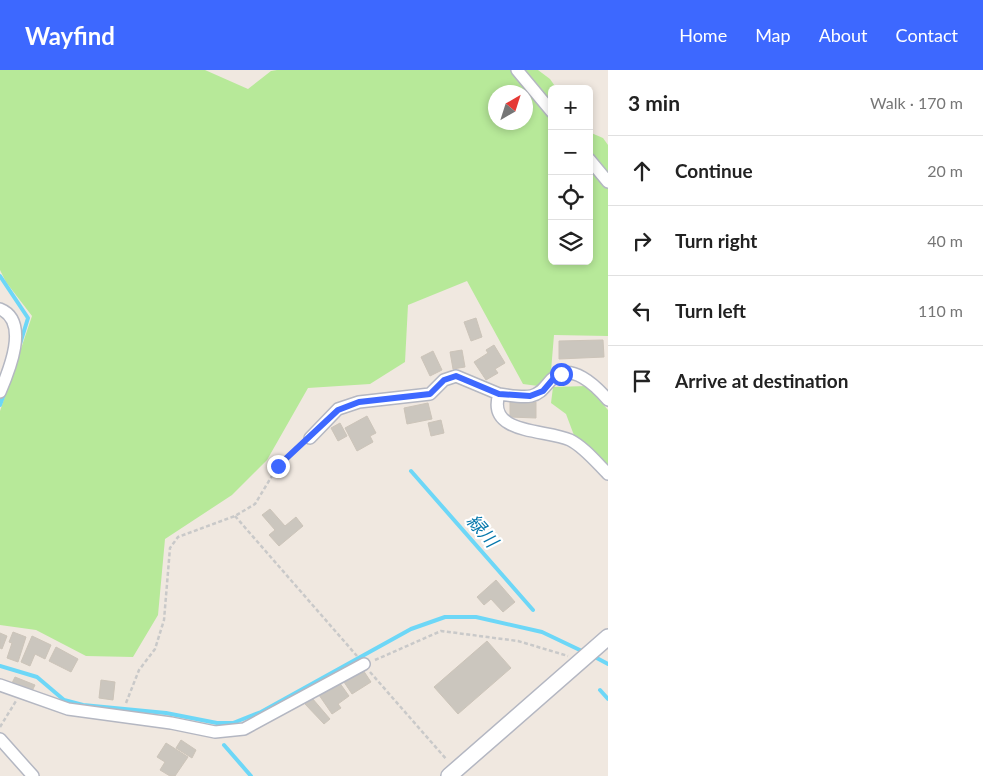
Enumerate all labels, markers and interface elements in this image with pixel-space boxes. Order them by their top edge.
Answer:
text: Wayfind [25,21,115,50]
text: Home [679,24,727,46]
text: Map [755,24,791,46]
text: About [819,24,868,46]
text: Contact [896,24,958,46]
north arrow [488,85,533,130]
map controls [548,85,593,265]
button: + [548,85,593,130]
text: 3 min [628,90,680,115]
text: Walk · 170 m [870,93,963,112]
button: − [548,130,593,175]
icon: ahead [628,157,656,185]
text: Continue [675,159,753,182]
text: 20 m [927,161,963,180]
button: locate [548,175,593,220]
button: layers [548,220,593,265]
icon: right [628,227,656,255]
text: Turn right [675,229,757,252]
text: 40 m [927,231,963,250]
icon: left [628,297,656,325]
text: Turn left [675,299,746,322]
text: 110 m [918,301,963,320]
route start [550,363,573,386]
icon: arrive [628,367,656,395]
text: Arrive at destination [675,369,848,392]
route end [267,455,290,478]
water label: 緑川 [463,510,504,553]

